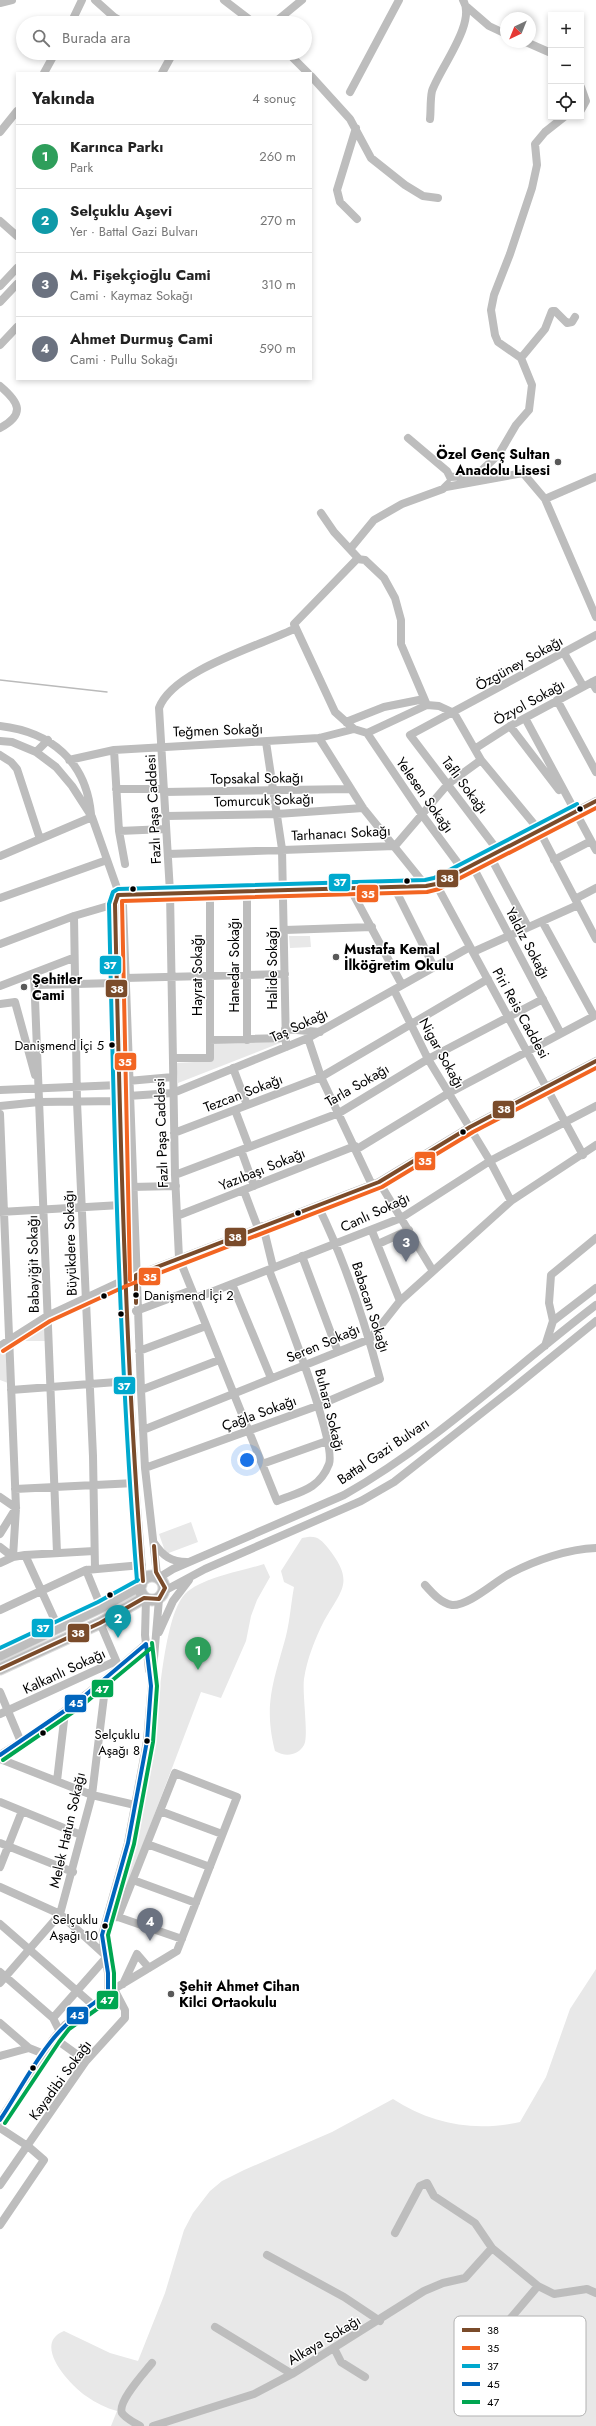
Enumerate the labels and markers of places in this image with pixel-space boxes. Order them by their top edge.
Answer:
place label: Özel Genç Sultan Anadolu Lisesi [436,444,550,480]
marker: Özel Genç Sultan Anadolu Lisesi [553,457,563,467]
unlabelled marker [575,804,585,814]
unlabelled marker [402,876,412,886]
unlabelled marker [128,884,138,894]
place label: Mustafa Kemal İlköğretim Okulu [344,939,454,975]
marker: Mustafa Kemal İlköğretim Okulu [331,952,341,962]
place label: Şehitler Cami [32,969,83,1005]
marker: Şehitler Cami [19,982,29,992]
place label: Danişmend İçi 5 [14,1036,104,1055]
marker: Danişmend İçi 5 [107,1040,117,1050]
unlabelled marker [458,1127,468,1137]
unlabelled marker [293,1208,303,1218]
pin: 3 [393,1229,419,1262]
place label: Danişmend İçi 2 [144,1286,234,1305]
marker: Danişmend İçi 2 [131,1290,141,1300]
unlabelled marker [99,1291,109,1301]
unlabelled marker [116,1309,126,1319]
unlabelled marker [105,1590,115,1600]
pin: 2 [105,1605,131,1638]
pin: 1 [185,1637,211,1670]
place label: Selçuklu Aşağı 8 [95,1725,140,1760]
unlabelled marker [38,1728,48,1738]
marker: Selçuklu Aşağı 8 [142,1736,152,1746]
pin: 4 [137,1908,163,1941]
place label: Selçuklu Aşağı 10 [50,1910,98,1945]
marker: Selçuklu Aşağı 10 [100,1921,110,1931]
place label: Şehit Ahmet Cihan Kilci Ortaokulu [179,1976,300,2012]
marker: Şehit Ahmet Cihan Kilci Ortaokulu [166,1989,176,1999]
unlabelled marker [28,2063,38,2073]

